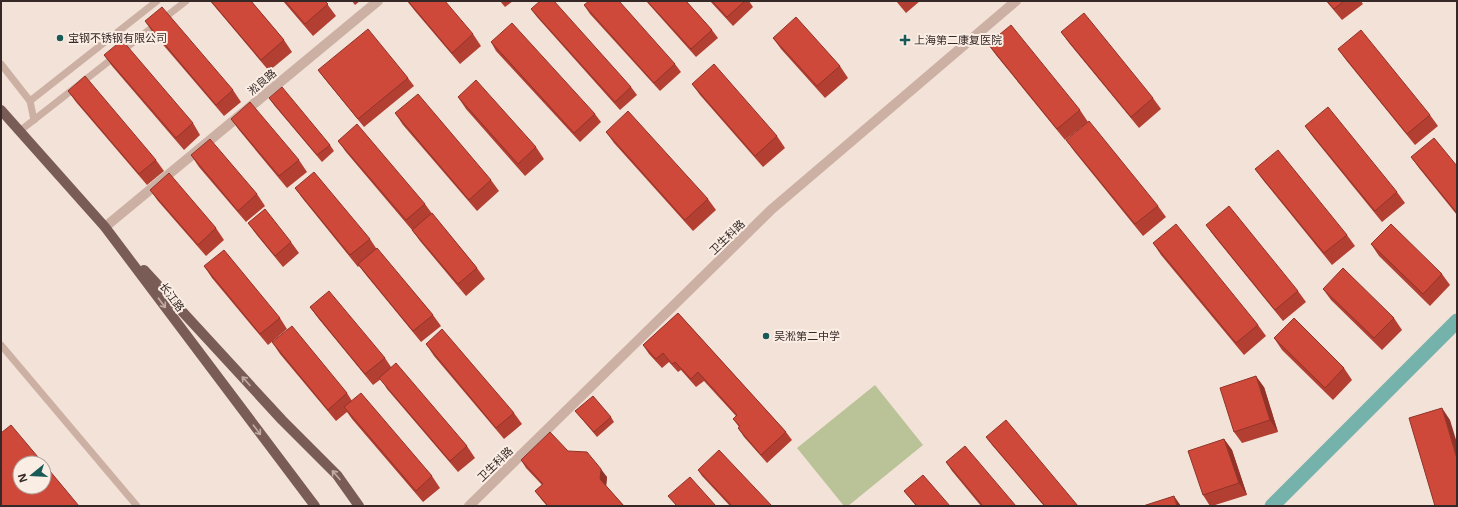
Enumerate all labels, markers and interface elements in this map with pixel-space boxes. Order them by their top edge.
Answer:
place label: 宝钢不锈钢有限公司 [68,30,167,45]
place label: 上海第二康复医院 [914,32,1002,47]
marker: 宝钢不锈钢有限公司 [55,33,65,43]
marker: 上海第二康复医院 [899,34,911,46]
street label: 淞良路 [244,65,279,98]
street label: 卫生科路 [706,216,748,257]
street label: 长江路 [156,279,188,314]
one-way arrow [158,297,166,308]
place label: 吴淞第二中学 [774,328,840,343]
marker: 吴淞第二中学 [761,331,771,341]
one-way arrow [241,376,251,386]
one-way arrow [252,424,261,435]
street label: 卫生科路 [474,443,516,484]
north arrow [12,455,52,495]
one-way arrow [332,469,341,480]
text: N [13,472,31,485]

